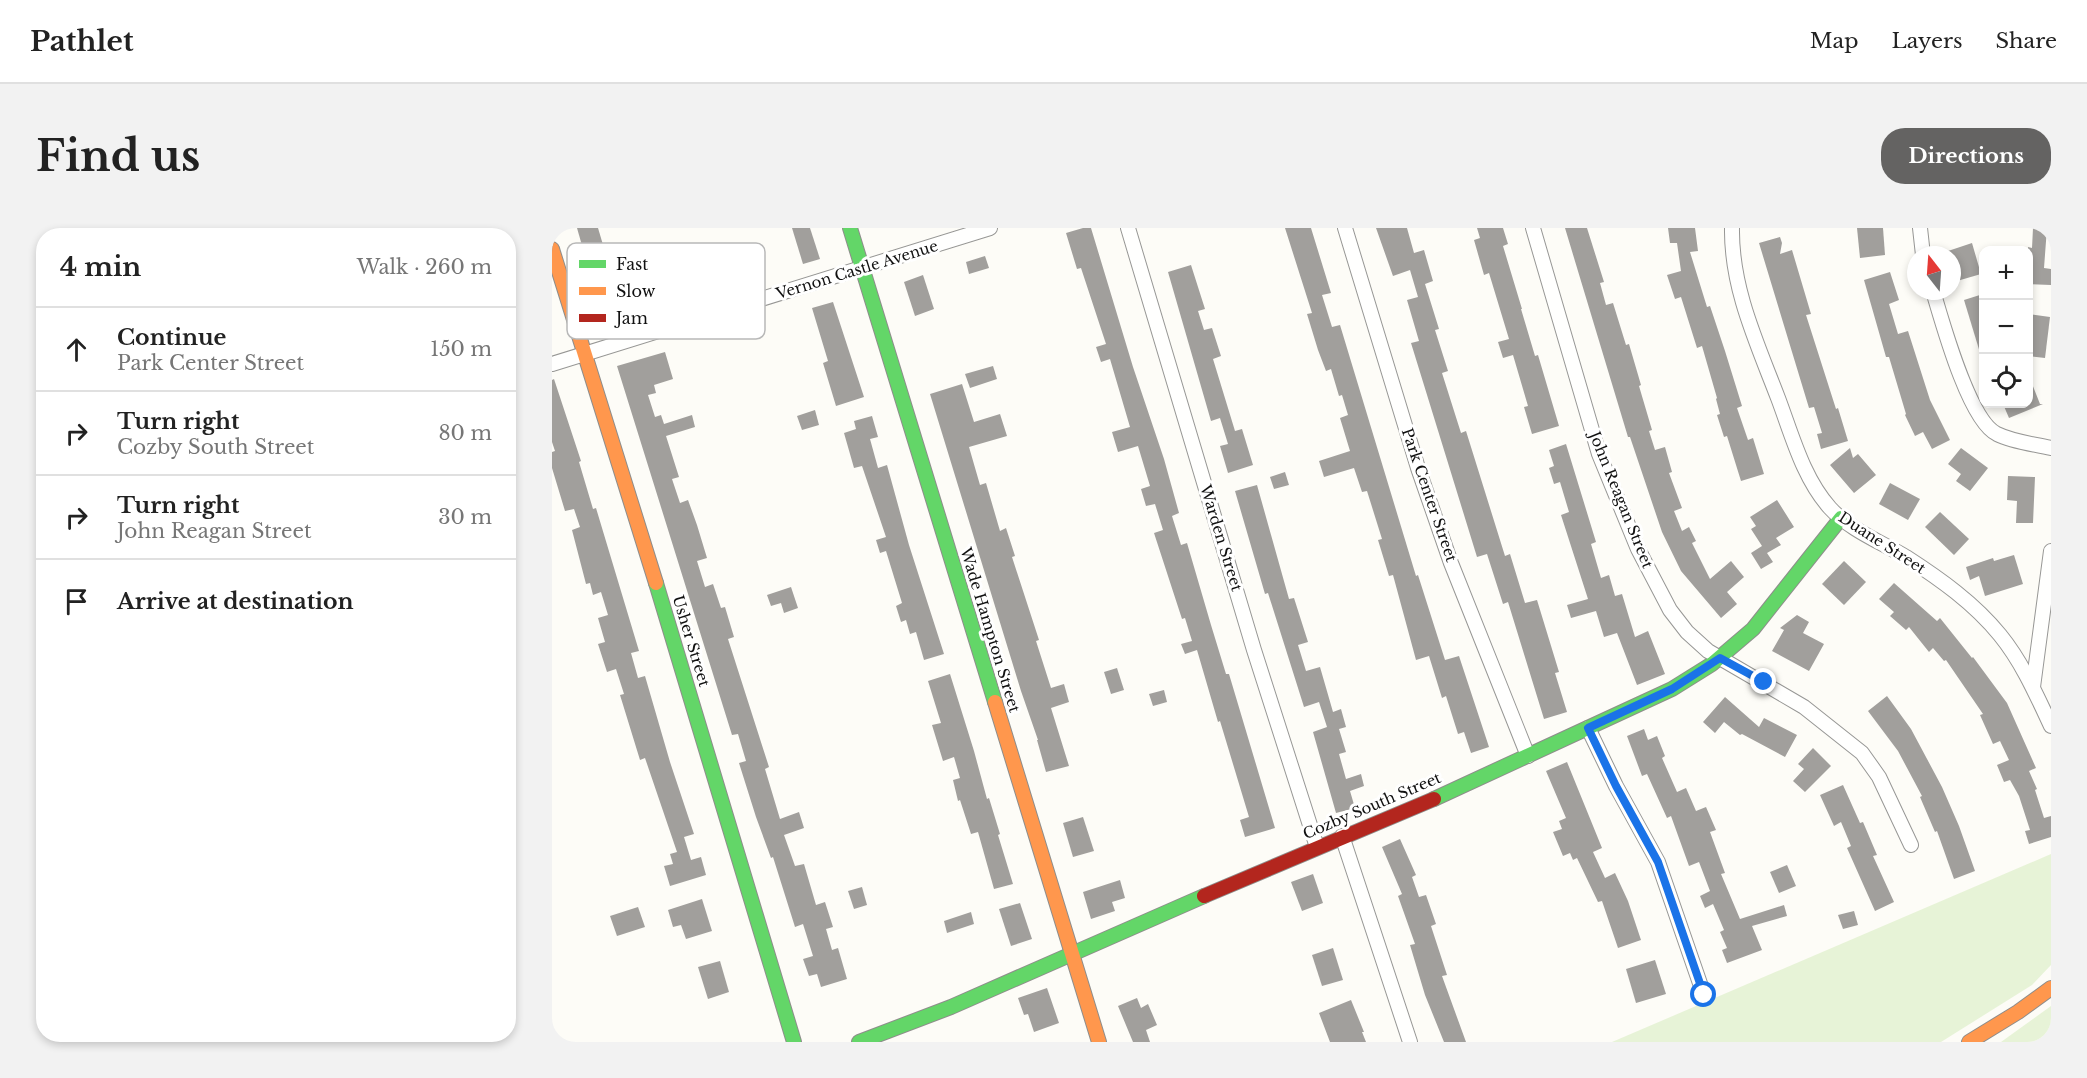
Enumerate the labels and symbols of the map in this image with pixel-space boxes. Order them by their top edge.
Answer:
street label: Vernon Castle Avenue [773,236,940,303]
legend [567,243,765,339]
north arrow [1907,246,1961,300]
text: Fast [616,254,648,274]
text: Slow [616,281,656,301]
text: Jam [614,308,648,328]
street label: Park Center Street [1398,425,1461,565]
street label: John Reagan Street [1585,427,1658,571]
street label: Warden Street [1196,481,1247,594]
street label: Duane Street [1835,507,1930,578]
street label: Wade Hampton Street [956,544,1025,715]
street label: Usher Street [669,593,714,689]
route end [1750,668,1776,694]
street label: Cozby South Street [1300,768,1444,843]
route start [1690,981,1716,1007]

